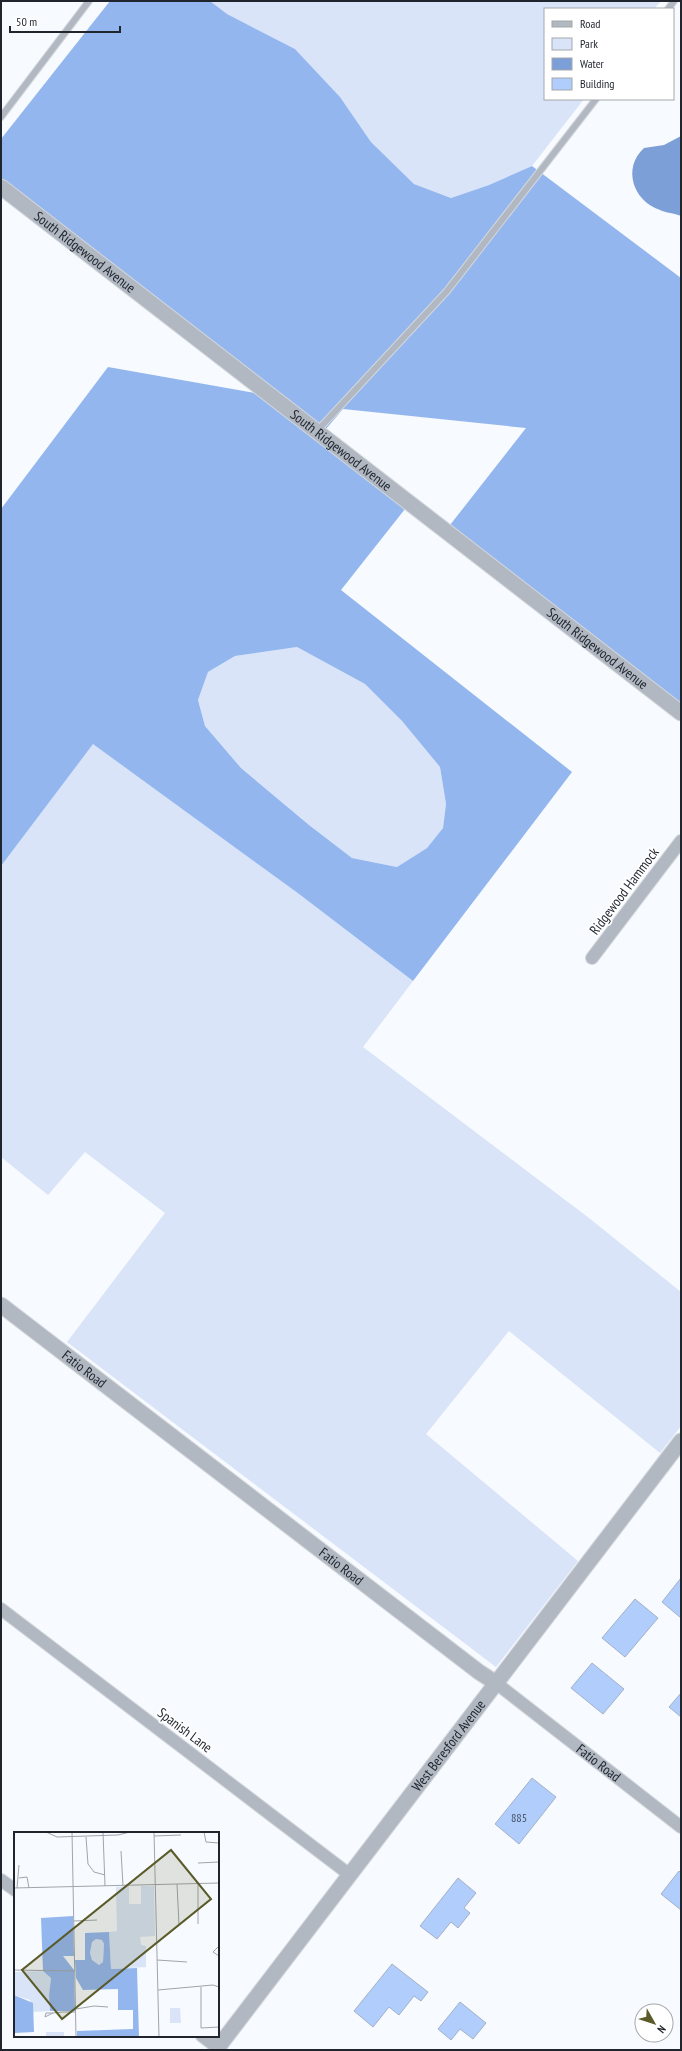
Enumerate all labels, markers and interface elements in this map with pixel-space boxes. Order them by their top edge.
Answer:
scale bar [10,8,120,34]
legend [544,8,674,100]
text: 50 m [16,14,37,29]
text: Road [580,16,600,31]
text: Park [580,36,598,51]
text: Water [580,56,605,71]
text: Building [580,76,615,91]
street label: South Ridgewood Avenue [31,207,139,297]
street label: South Ridgewood Avenue [287,405,395,495]
street label: South Ridgewood Avenue [543,604,652,693]
street label: Ridgewood Hammock [585,843,663,938]
street label: Fatio Road [58,1346,110,1392]
street label: Fatio Road [315,1544,367,1589]
street label: West Beresford Avenue [408,1696,489,1795]
street label: Spanish Lane [154,1704,216,1757]
street label: Fatio Road [573,1740,624,1786]
house number: 885 [511,1810,527,1825]
inset map [14,1832,219,2037]
north arrow [634,2003,674,2043]
text: N [654,2023,669,2036]

